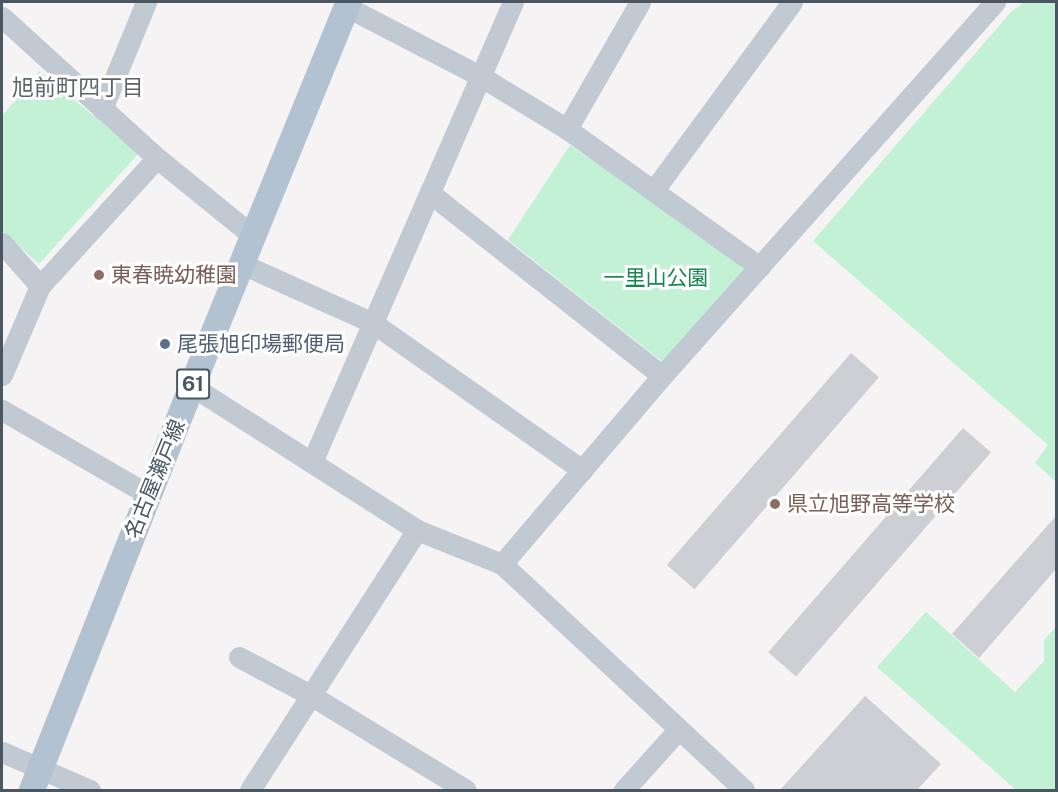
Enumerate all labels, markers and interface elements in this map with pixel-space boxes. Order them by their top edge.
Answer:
district label: 旭前町四丁目 [12,75,144,101]
place label: 東春暁幼稚園 [111,262,237,288]
park label: 一里山公園 [604,265,708,291]
marker: 東春暁幼稚園 [92,268,106,282]
place label: 尾張旭印場郵便局 [177,331,345,357]
marker: 尾張旭印場郵便局 [158,337,172,351]
road number: 61 [175,367,211,401]
street label: 名古屋瀬戸線 [120,416,190,542]
place label: 県立旭野高等学校 [787,491,955,517]
marker: 県立旭野高等学校 [768,497,782,511]

